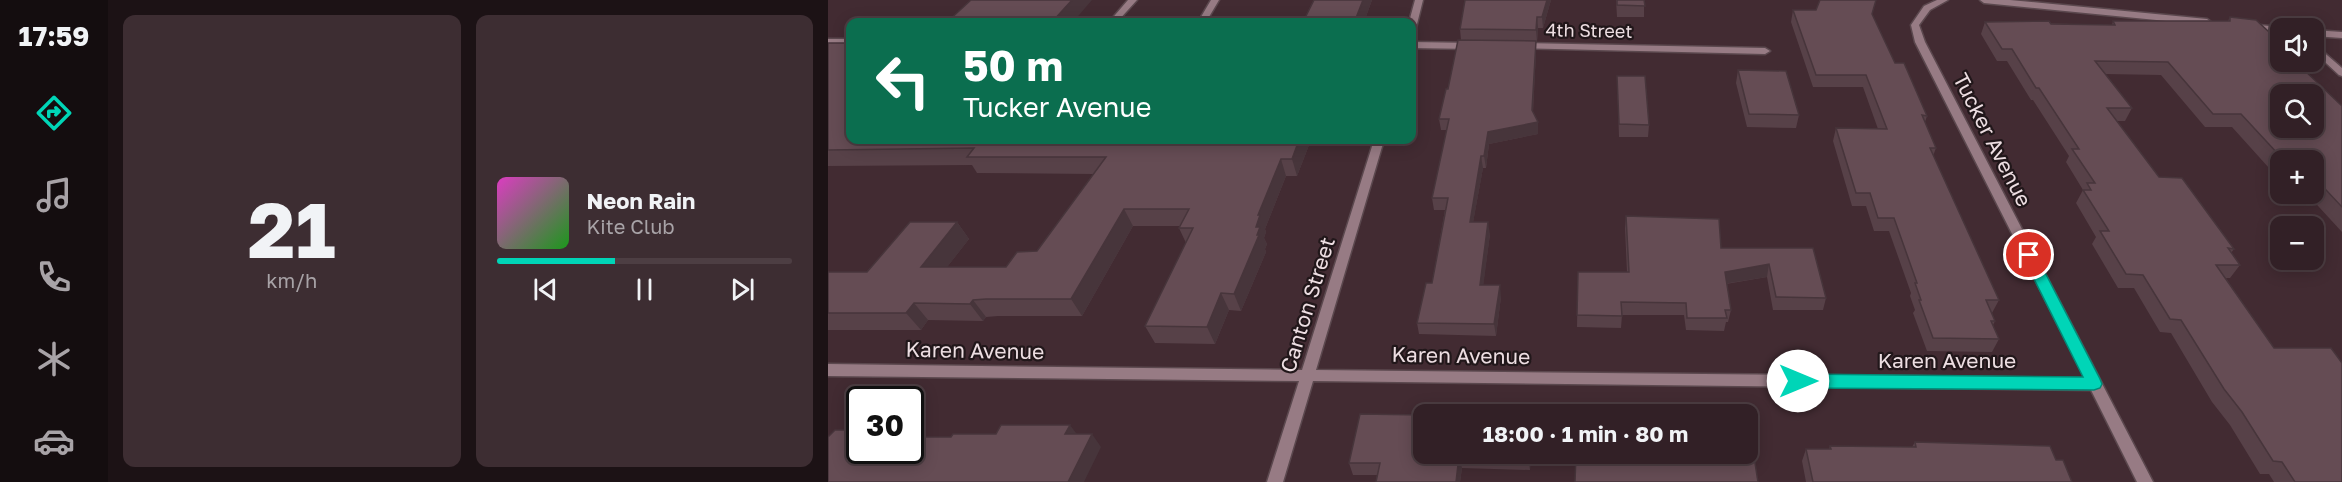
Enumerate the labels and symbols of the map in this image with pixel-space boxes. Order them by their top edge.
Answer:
street label: 4th Street [1545,18,1633,42]
street label: Tucker Avenue [1948,68,2038,211]
pin [2003,229,2054,280]
street label: Canton Street [1274,234,1340,376]
street label: Karen Avenue [905,336,1045,364]
street label: Karen Avenue [1391,341,1531,369]
street label: Karen Avenue [1878,347,2016,373]
position arrow [1766,349,1830,413]
speed limit sign: 30 [846,386,924,464]

